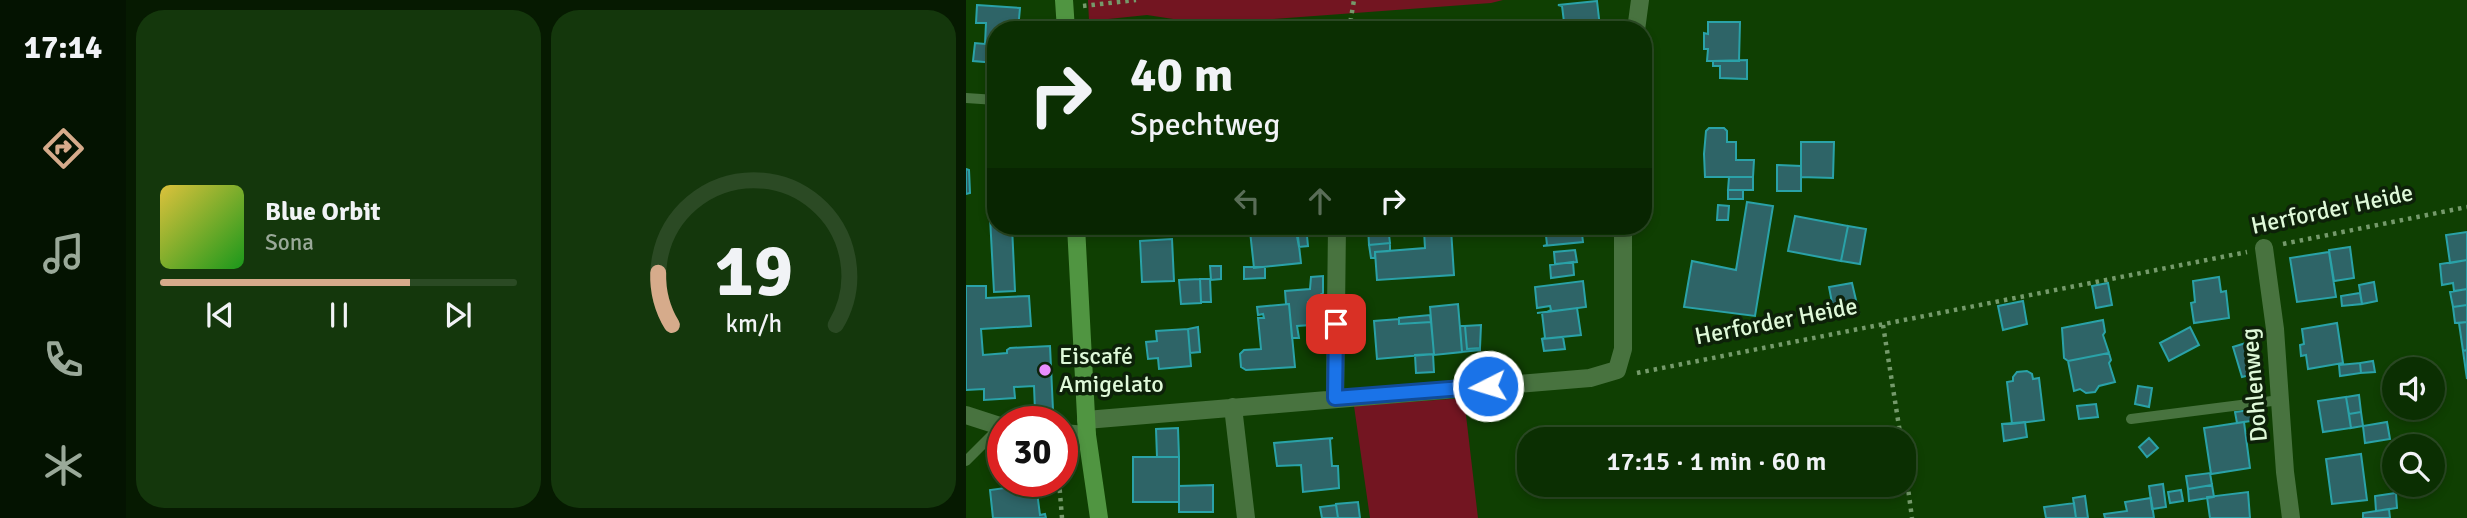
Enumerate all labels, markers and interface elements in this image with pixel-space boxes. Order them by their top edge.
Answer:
text: 17:14 [24,28,102,67]
text: 40 m [1130,45,1233,105]
icon: right [1015,49,1106,140]
text: Spechtweg [1130,105,1280,144]
icon: directions [39,124,88,173]
street label: Herforder Heide [2248,177,2416,241]
icon: left [1228,182,1266,220]
icon: ahead [1301,182,1339,220]
icon: right [1374,182,1412,220]
text: Blue Orbit [265,196,381,228]
text: 19 [714,227,793,316]
text: Sona [265,228,314,257]
icon: music [39,229,88,278]
street label: Herforder Heide [1692,291,1860,351]
pin [1306,294,1366,354]
icon: previous [201,296,239,334]
icon: pause [320,296,358,334]
icon: next [439,296,477,334]
icon: arrive [1317,305,1355,343]
text: km/h [725,308,782,339]
street label: Dohlenweg [2234,327,2274,443]
icon: phone [39,335,88,384]
place label: Eiscafé Amigelato [1059,341,1164,399]
position arrow [1451,349,1525,423]
map controls [2382,357,2445,497]
button: sound [2382,357,2445,420]
marker: Eiscafé Amigelato [1037,362,1053,378]
speed limit sign: 30 [987,406,1078,497]
button: search [2382,434,2445,497]
icon: climate [39,441,88,490]
text: 17:15 · 1 min · 60 m [1607,446,1826,478]

